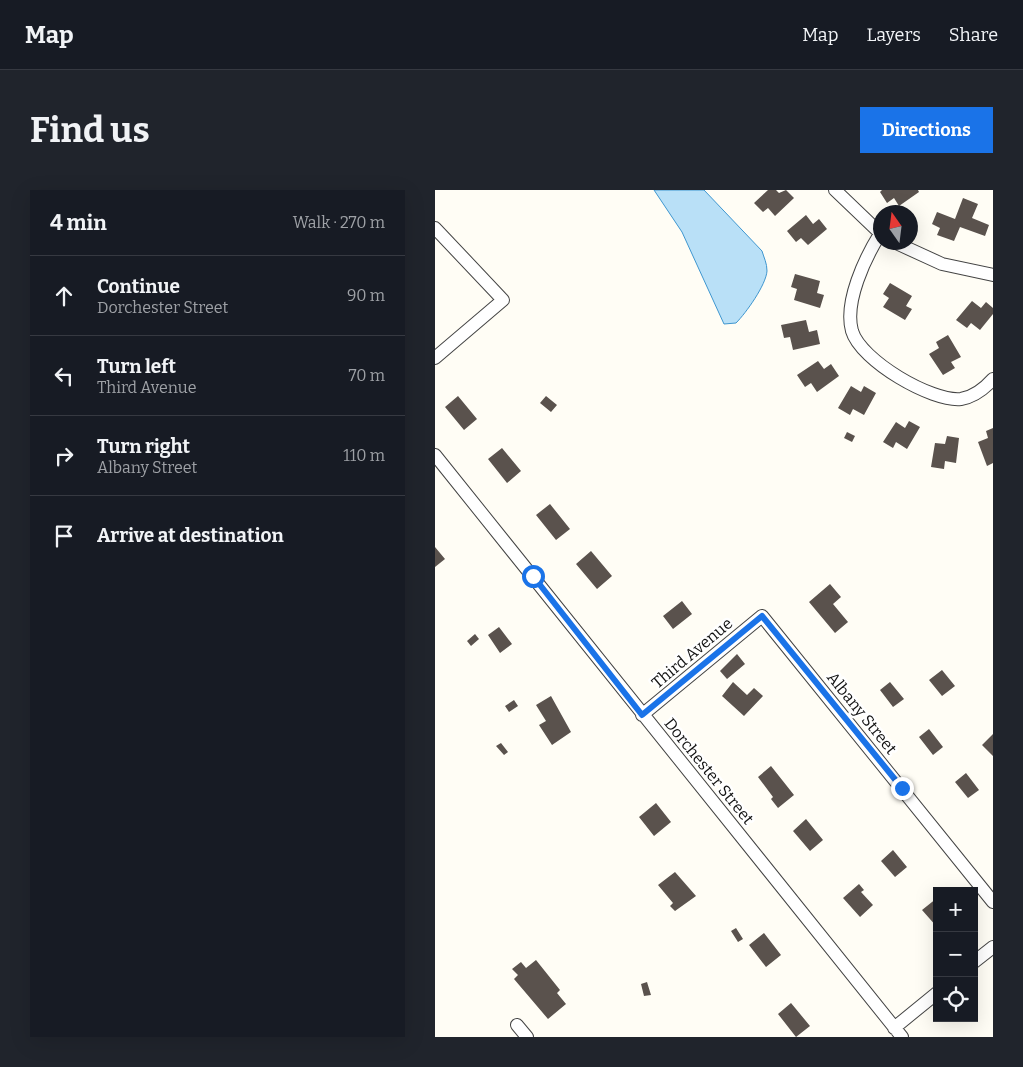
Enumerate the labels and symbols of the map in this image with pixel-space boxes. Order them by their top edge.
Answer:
north arrow [873,205,918,250]
route start [522,565,545,588]
street label: Third Avenue [648,614,736,692]
street label: Albany Street [823,668,901,758]
street label: Dorchester Street [660,714,758,828]
route end [891,777,914,800]

